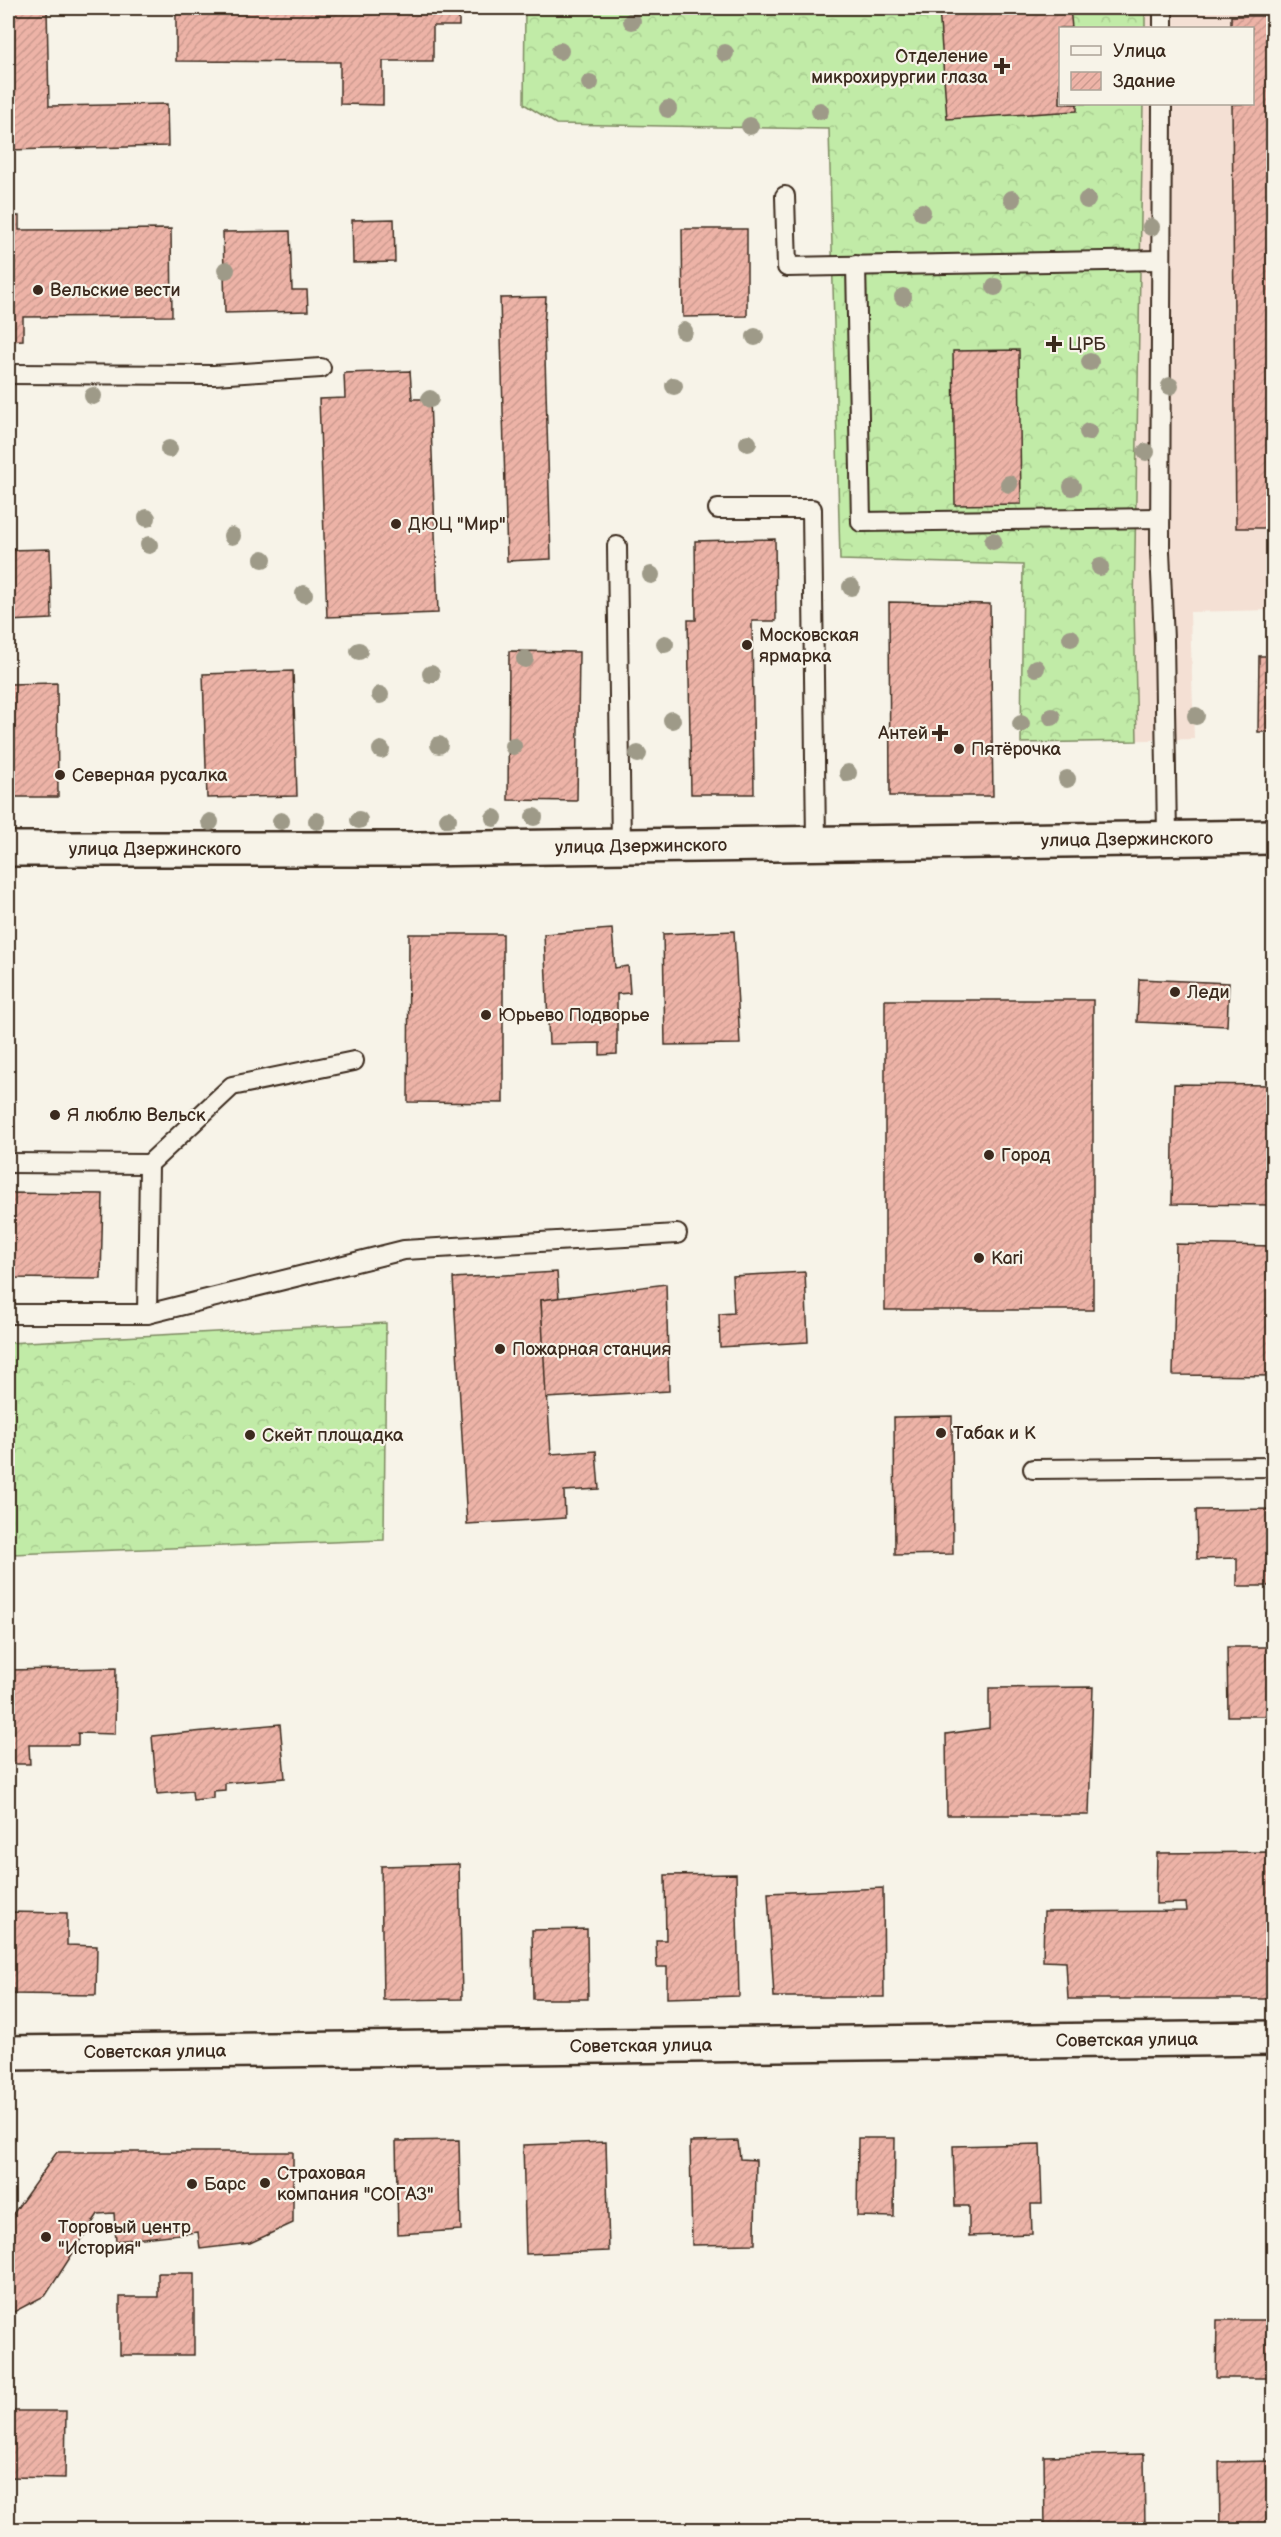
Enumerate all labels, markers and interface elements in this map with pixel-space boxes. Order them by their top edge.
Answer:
legend [1059,27,1254,105]
text: Улица [1113,41,1167,62]
place label: Отделение микрохирургии глаза [811,46,988,88]
marker: Отделение микрохирургии глаза [993,57,1011,75]
text: Здание [1113,71,1175,92]
place label: Вельские вести [50,280,181,301]
marker: Вельские вести [31,283,45,297]
place label: ЦРБ [1068,334,1106,355]
marker: ЦРБ [1045,335,1063,353]
place label: ДЮЦ "Мир" [408,514,506,535]
marker: ДЮЦ "Мир" [389,517,403,531]
place label: Московская ярмарка [759,625,859,667]
marker: Московская ярмарка [740,638,754,652]
place label: Антей [877,723,928,744]
marker: Антей [933,726,947,740]
place label: Пятёрочка [971,739,1062,760]
marker: Пятёрочка [952,742,966,756]
place label: Северная русалка [72,765,228,786]
marker: Северная русалка [53,768,67,782]
street label: улица Дзержинского [1041,827,1213,851]
street label: улица Дзержинского [555,834,727,858]
street label: улица Дзержинского [69,839,241,860]
place label: Леди [1186,982,1229,1003]
marker: Леди [1168,985,1182,999]
place label: Юрьево Подворье [498,1005,650,1026]
marker: Юрьево Подворье [479,1008,493,1022]
place label: Я люблю Вельск [67,1105,206,1126]
marker: Я люблю Вельск [48,1108,62,1122]
place label: Город [1001,1145,1050,1166]
marker: Город [982,1148,996,1162]
place label: Kari [991,1248,1023,1269]
marker: Kari [972,1251,986,1265]
place label: Пожарная станция [512,1339,672,1360]
marker: Пожарная станция [493,1342,507,1356]
place label: Табак и К [953,1423,1036,1444]
place label: Скейт площадка [262,1425,404,1446]
marker: Табак и К [934,1426,948,1440]
marker: Скейт площадка [243,1428,257,1442]
street label: Советская улица [1056,2028,1199,2051]
street label: Советская улица [570,2034,713,2057]
street label: Советская улица [84,2040,227,2063]
place label: Страховая компания "СОГАЗ" [277,2163,434,2205]
place label: Барс [204,2174,246,2195]
marker: Страховая компания "СОГАЗ" [258,2176,272,2190]
marker: Барс [185,2177,199,2191]
place label: Торговый центр "История" [58,2217,191,2259]
marker: Торговый центр "История" [39,2230,53,2244]

